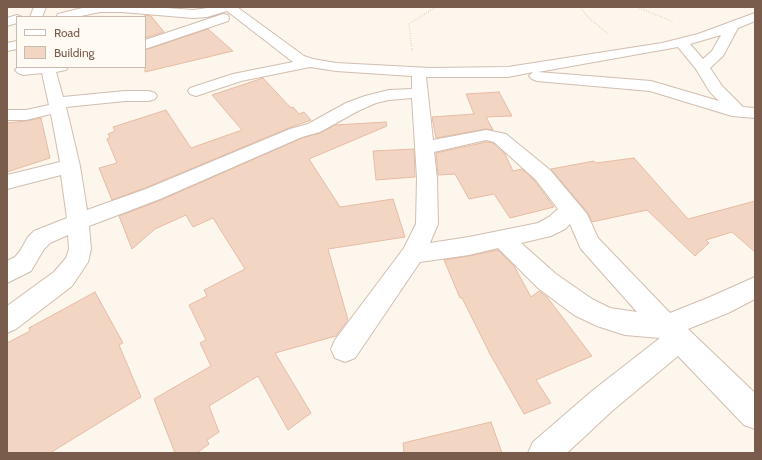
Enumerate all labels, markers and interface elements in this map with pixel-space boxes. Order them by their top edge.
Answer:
legend [16,16,146,68]
text: Road [54,25,80,40]
text: Building [54,45,95,60]

